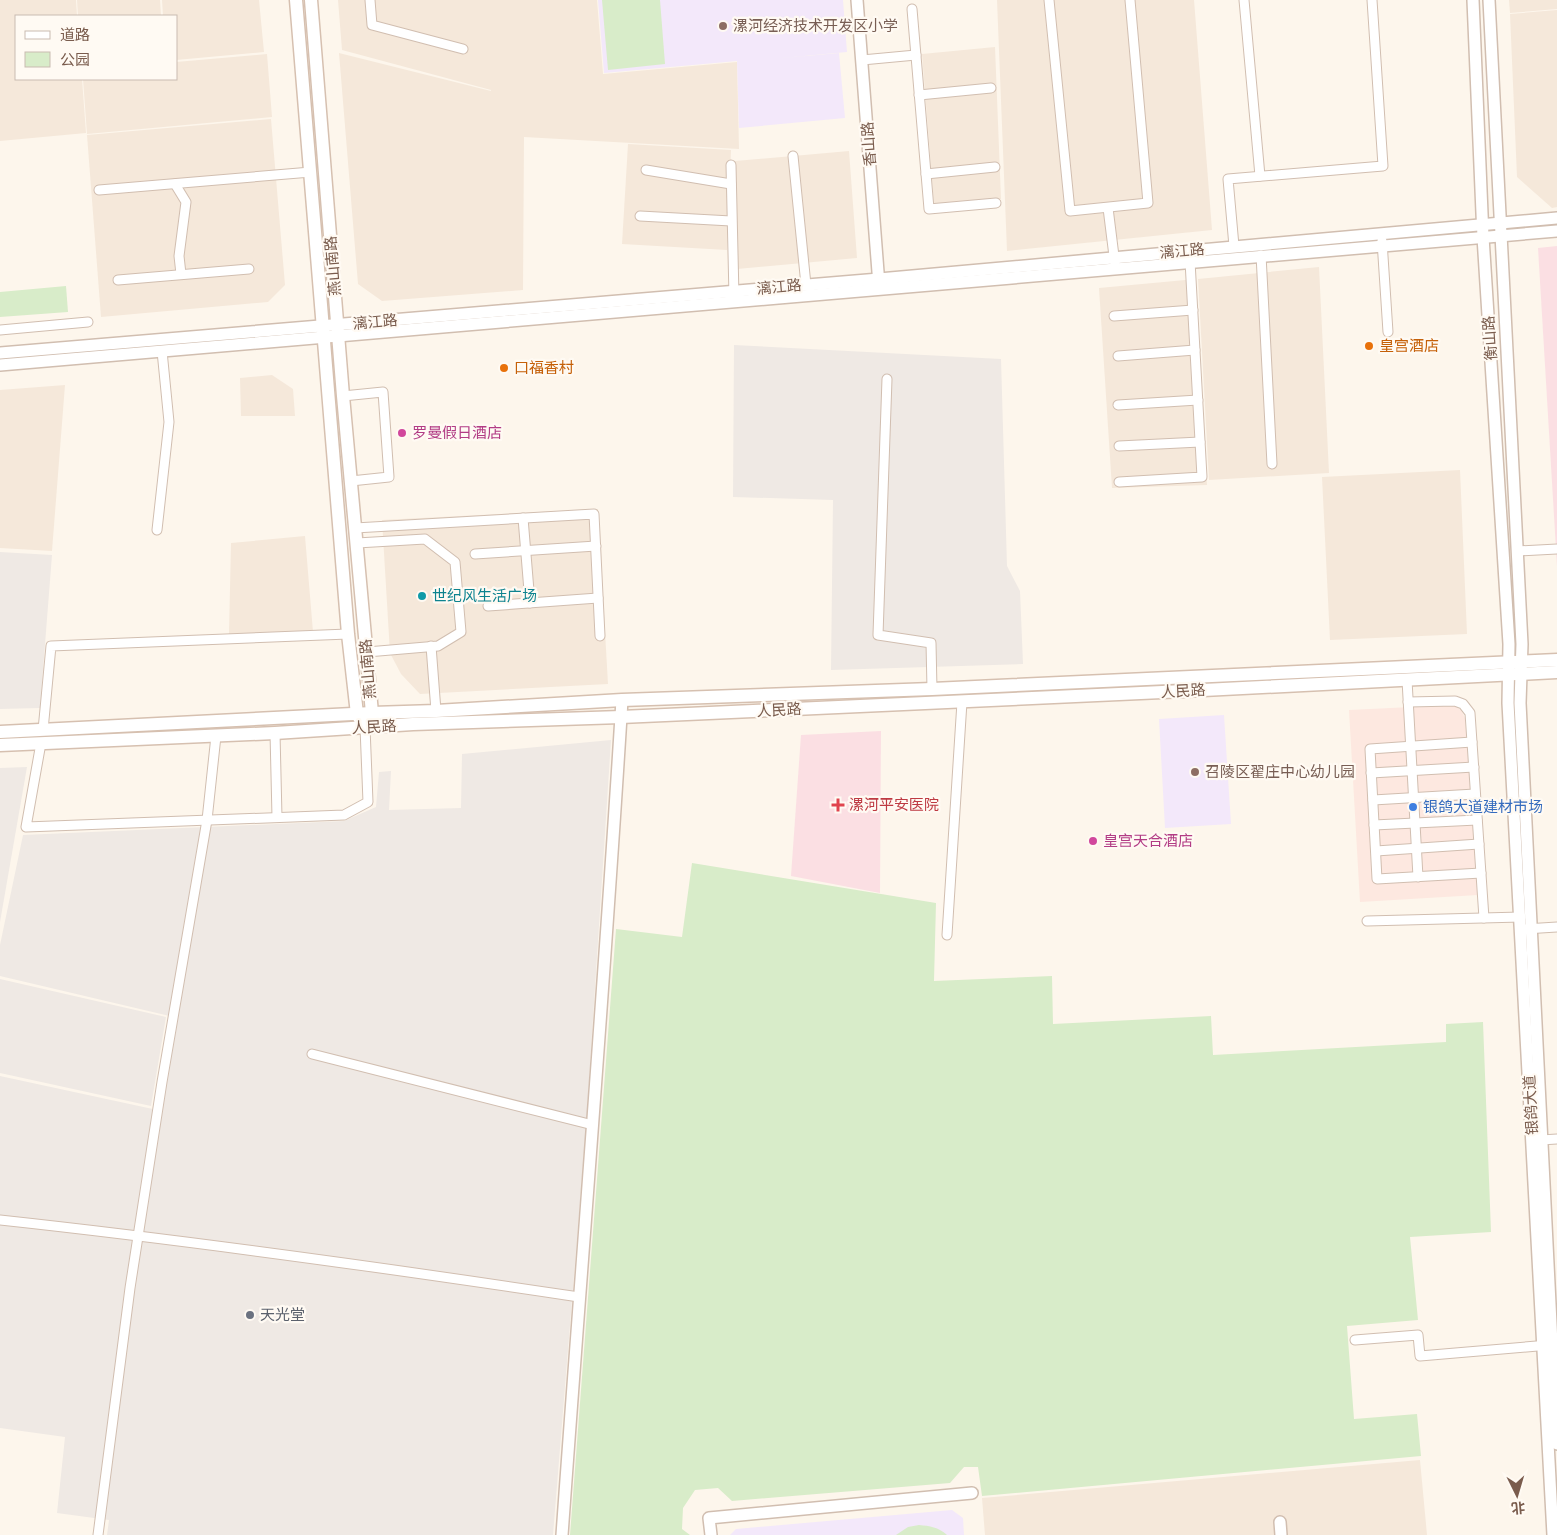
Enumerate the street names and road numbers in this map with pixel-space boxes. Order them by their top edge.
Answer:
street label: 香山路 [858,121,879,167]
street label: 燕山南路 [321,235,344,297]
street label: 漓江路 [1159,240,1205,261]
street label: 漓江路 [756,276,802,297]
street label: 漓江路 [352,311,398,332]
street label: 衡山路 [1479,315,1500,361]
street label: 燕山南路 [356,638,379,700]
street label: 人民路 [1160,681,1206,700]
street label: 人民路 [756,700,802,719]
street label: 人民路 [351,717,397,736]
street label: 银鸽大道 [1520,1075,1541,1135]

